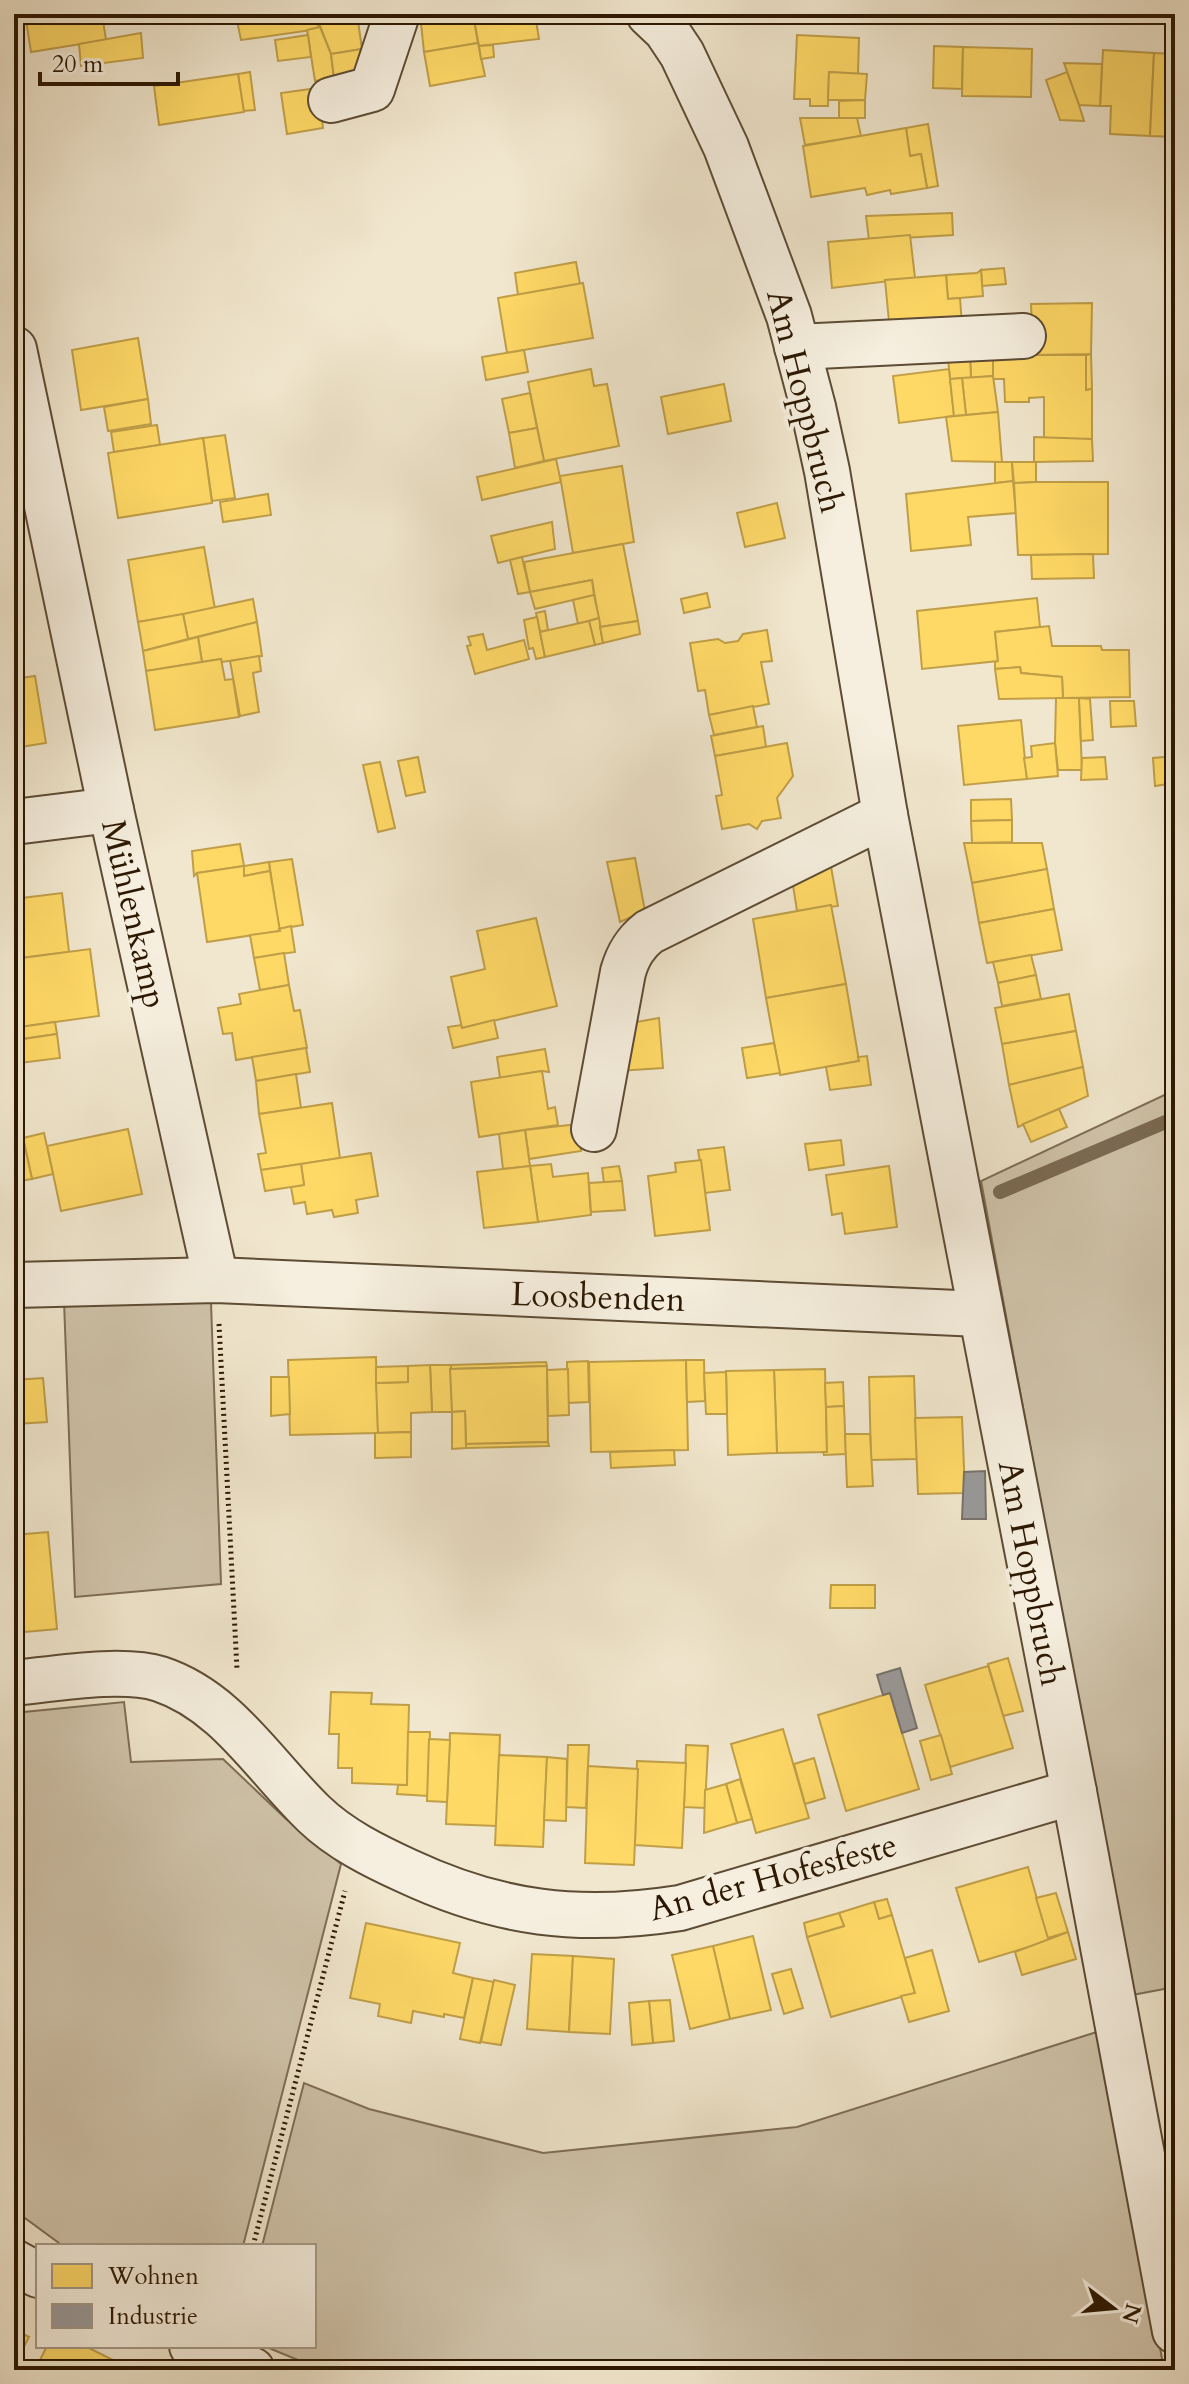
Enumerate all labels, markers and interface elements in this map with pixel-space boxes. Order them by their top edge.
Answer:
scale bar [40,36,178,86]
text: 20 m [52,48,104,81]
street label: Am Hoppbruch [755,285,855,518]
street label: Mühlenkamp [90,815,178,1013]
street label: Loosbenden [510,1271,686,1323]
street label: Am Hoppbruch [987,1456,1075,1690]
street label: An der Hofesfeste [644,1822,902,1932]
legend [36,2244,316,2348]
text: Wohnen [107,2260,199,2293]
north arrow [1073,2268,1153,2348]
text: Industrie [108,2300,198,2333]
text: N [1114,2300,1148,2327]

